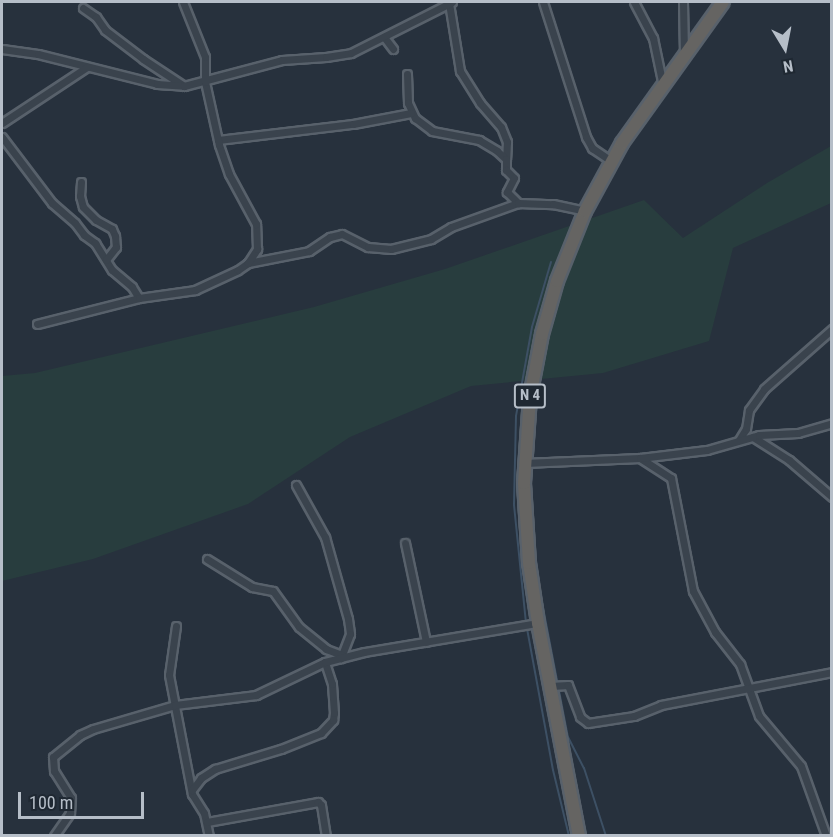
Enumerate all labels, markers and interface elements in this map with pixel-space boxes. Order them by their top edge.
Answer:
north arrow [755,18,815,78]
text: N [782,56,795,76]
road number: N 4 [514,384,546,408]
scale bar [21,780,147,818]
text: 100 m [29,792,73,813]

